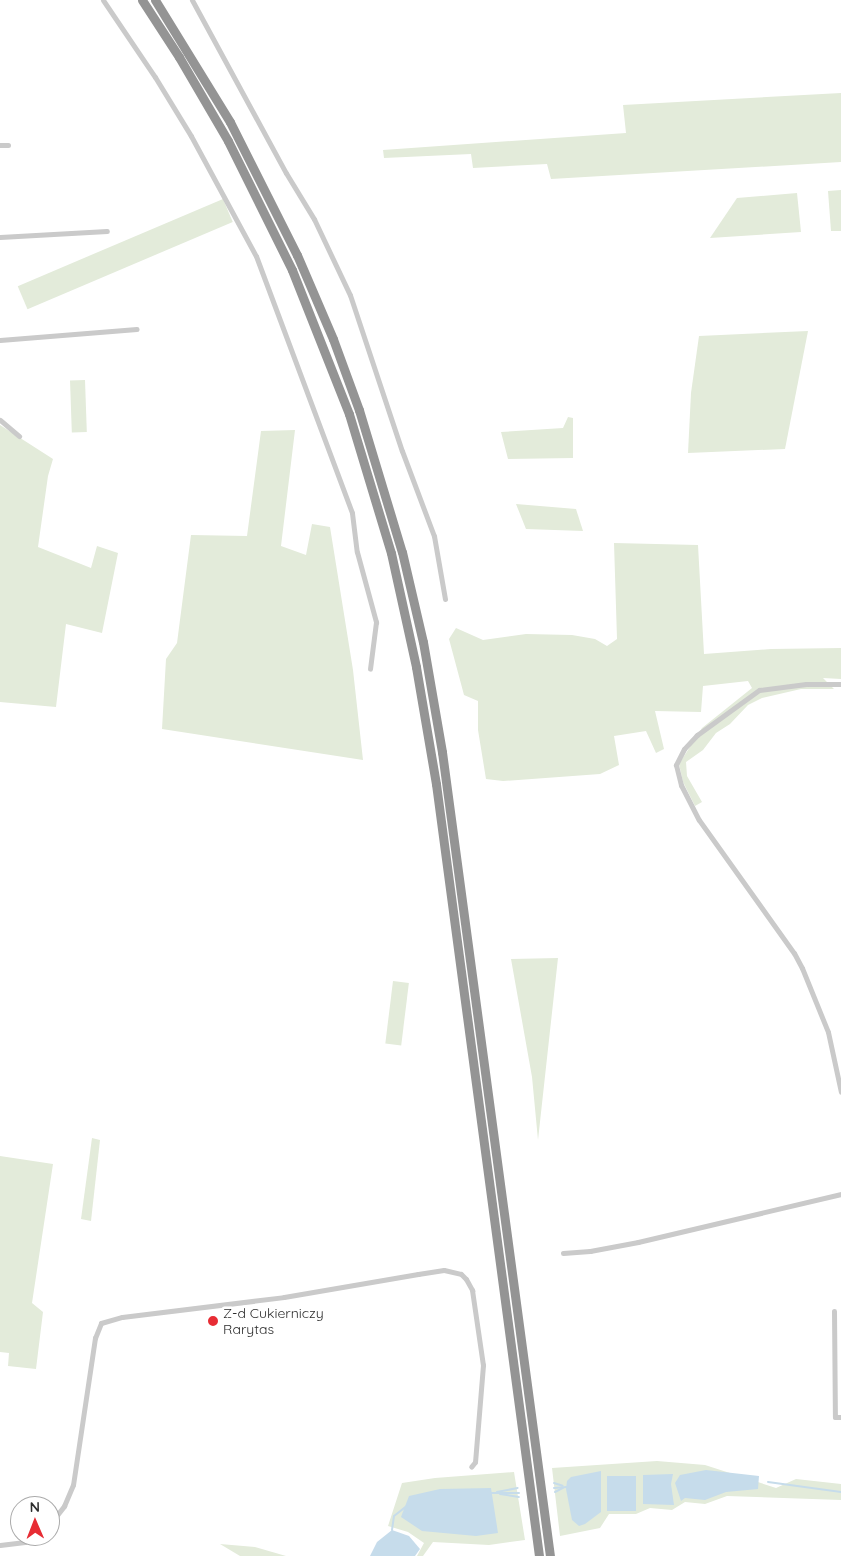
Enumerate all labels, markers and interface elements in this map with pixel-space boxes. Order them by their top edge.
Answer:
place label: Z-d Cukierniczy Rarytas [223,1305,324,1338]
marker: Z-d Cukierniczy Rarytas [207,1315,219,1327]
north arrow [10,1496,60,1546]
text: N [29,1498,40,1516]

